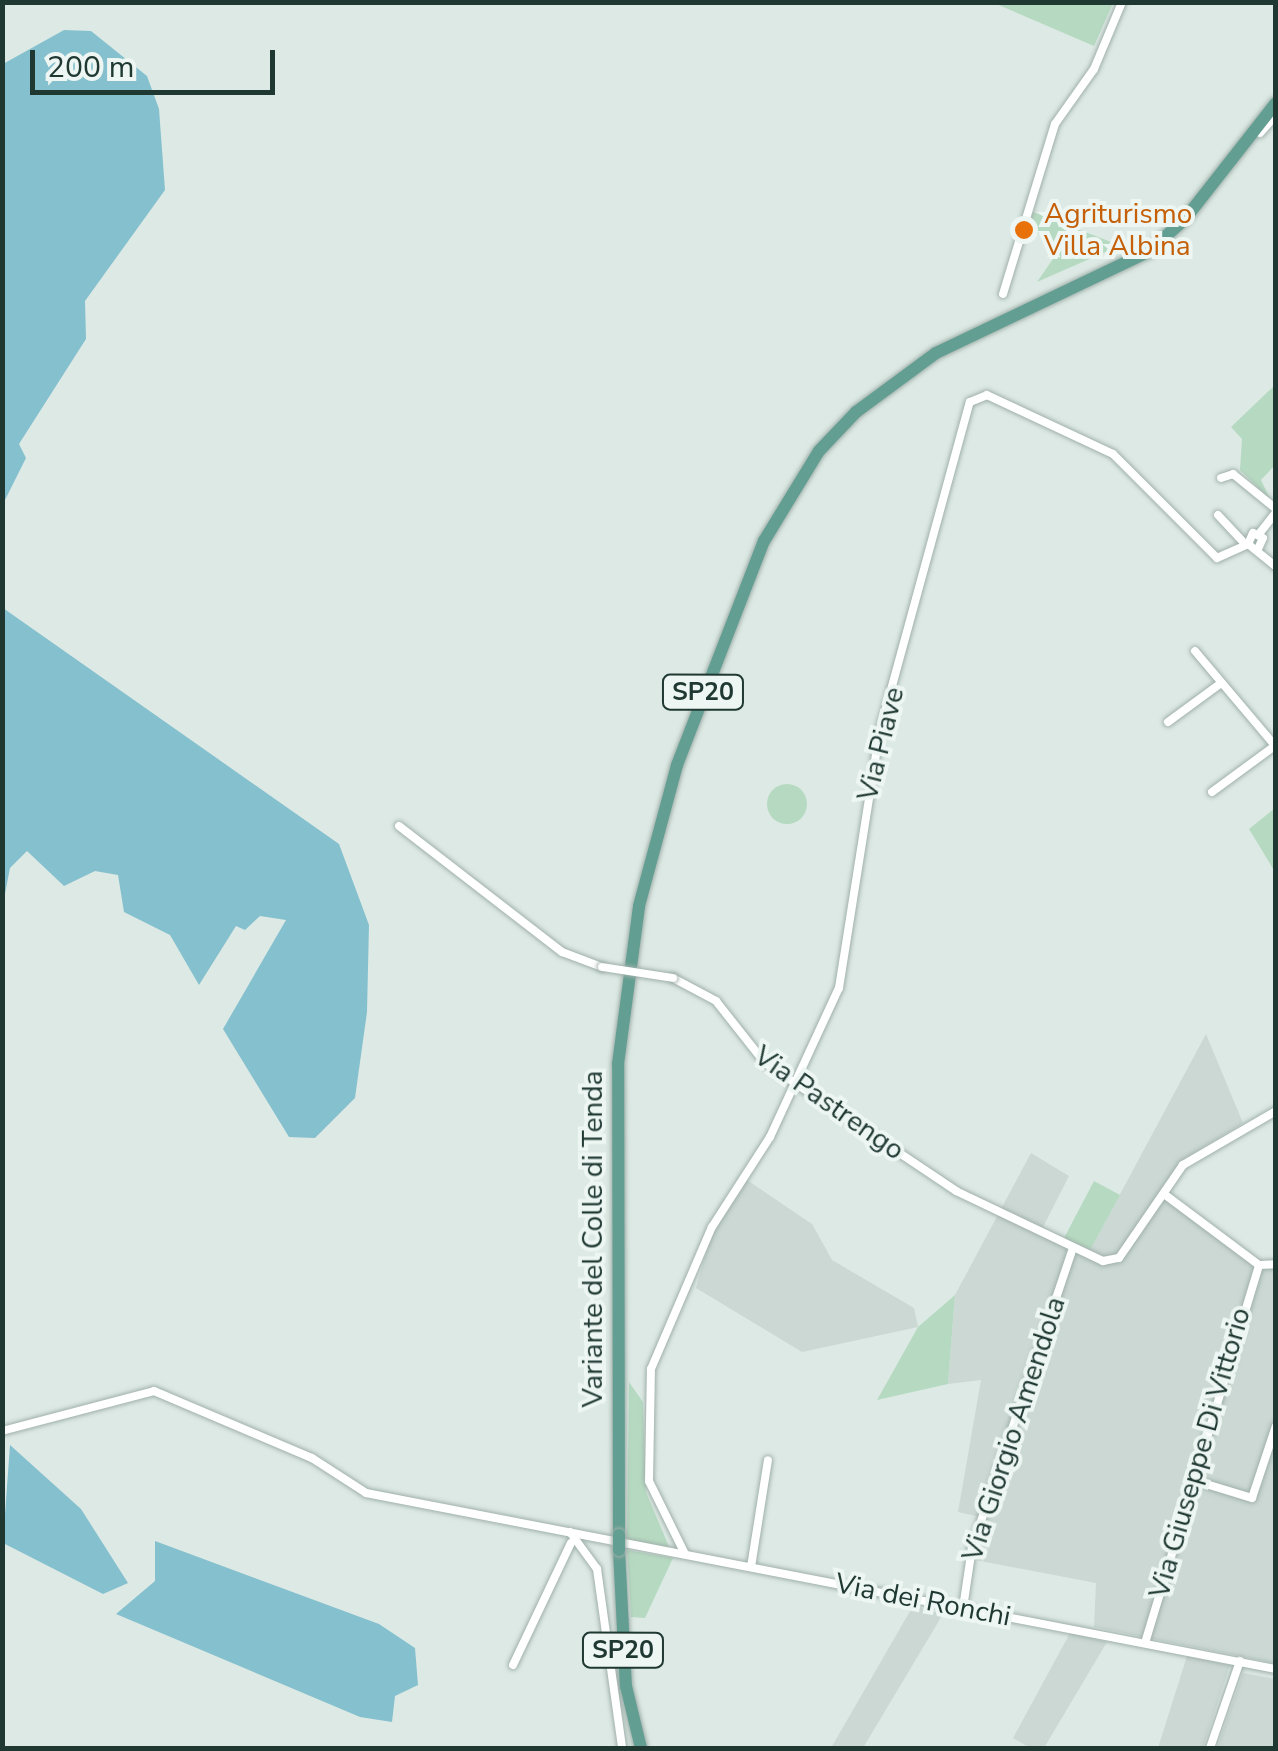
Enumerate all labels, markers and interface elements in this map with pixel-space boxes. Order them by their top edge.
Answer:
scale bar [35,30,280,92]
text: 200 m [47,47,134,88]
place label: Agriturismo Villa Albina [1044,197,1192,263]
marker: Agriturismo Villa Albina [1013,219,1035,241]
road number: SP20 [660,672,746,712]
street label: Via Piave [851,684,911,804]
street label: Via Pastrengo [747,1039,911,1167]
street label: Variante del Colle di Tenda [576,1071,610,1407]
street label: Via Giorgio Amendola [955,1293,1073,1565]
street label: Via Giuseppe Di Vittorio [1142,1304,1258,1602]
street label: Via dei Ronchi [832,1567,1014,1633]
road number: SP20 [580,1630,666,1670]

